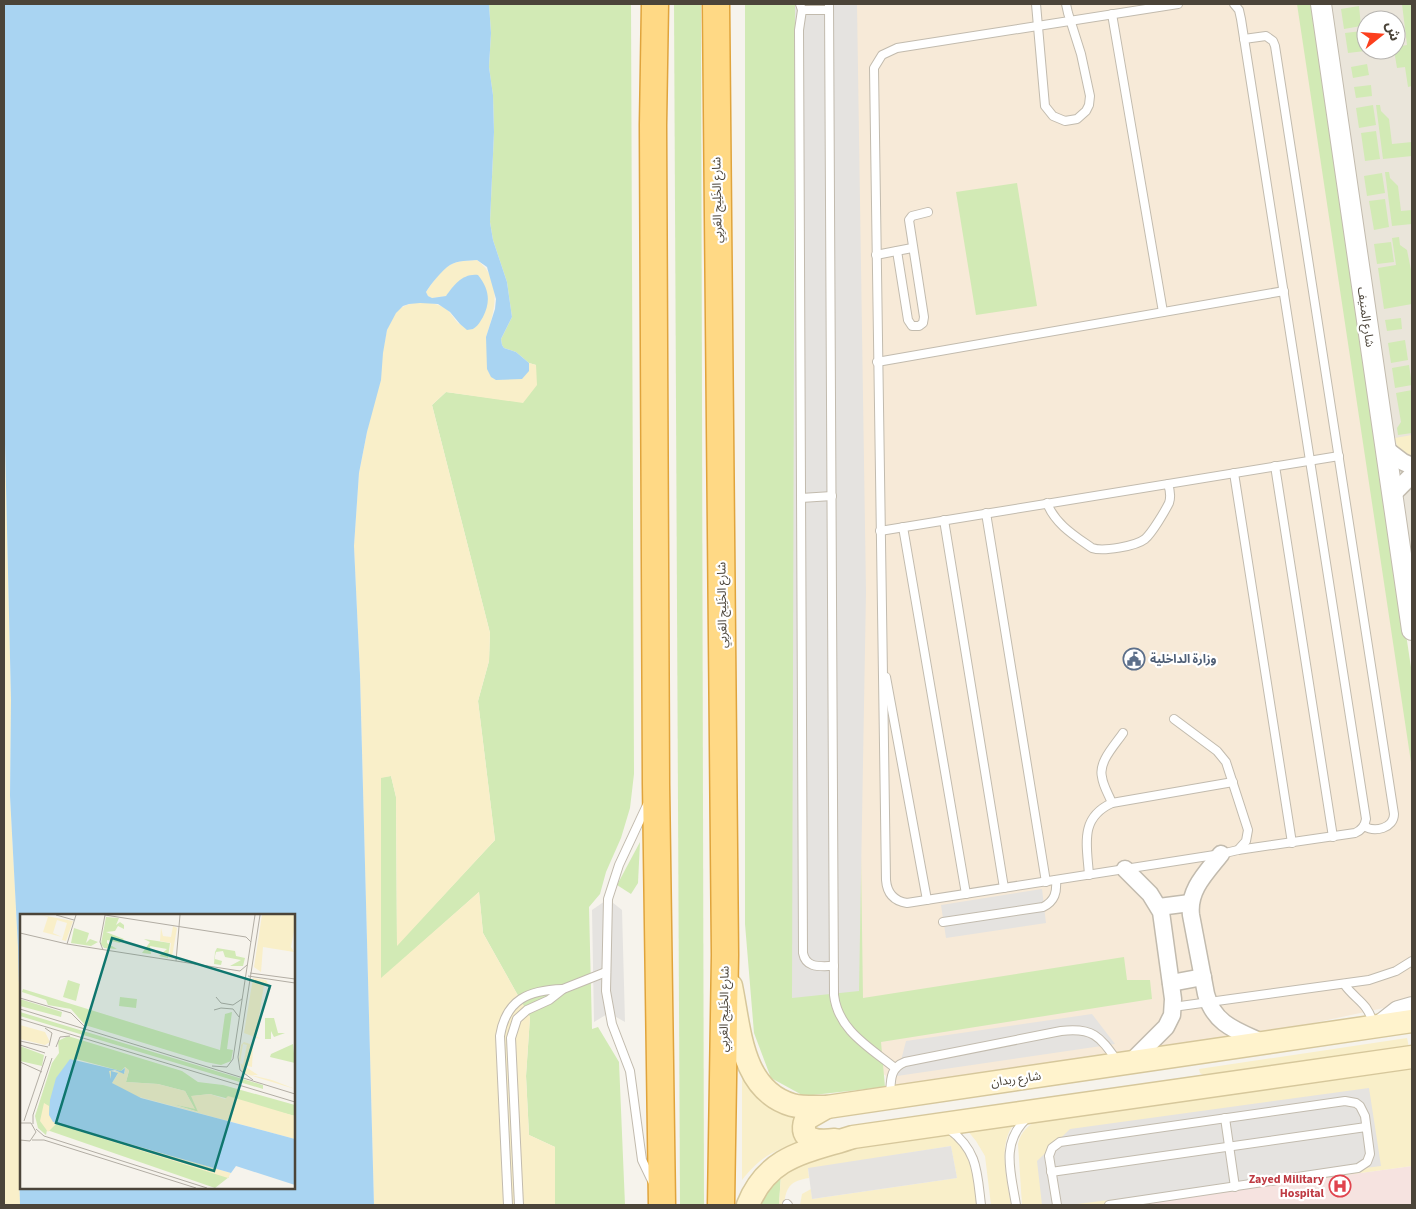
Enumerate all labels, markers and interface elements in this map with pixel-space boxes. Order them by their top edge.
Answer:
north arrow [1356,10,1406,60]
text: ش [1380,19,1405,44]
street label: شارع الخَلِيج العَربِي [708,157,728,243]
street label: شارع المنيف [1353,286,1378,348]
street label: شارع الخَلِيج العَربِي [713,562,733,648]
public building icon: وزارة الداخلية [1122,647,1146,671]
place label: وزارة الداخلية [1150,651,1217,668]
inset map [20,914,295,1189]
street label: شارع الخَلِيج العَربِي [715,966,735,1052]
street label: شارع ربدان [990,1068,1042,1091]
place label: Zayed Military Hospital [1249,1171,1325,1202]
hospital icon: Zayed Military Hospital [1328,1174,1352,1198]

